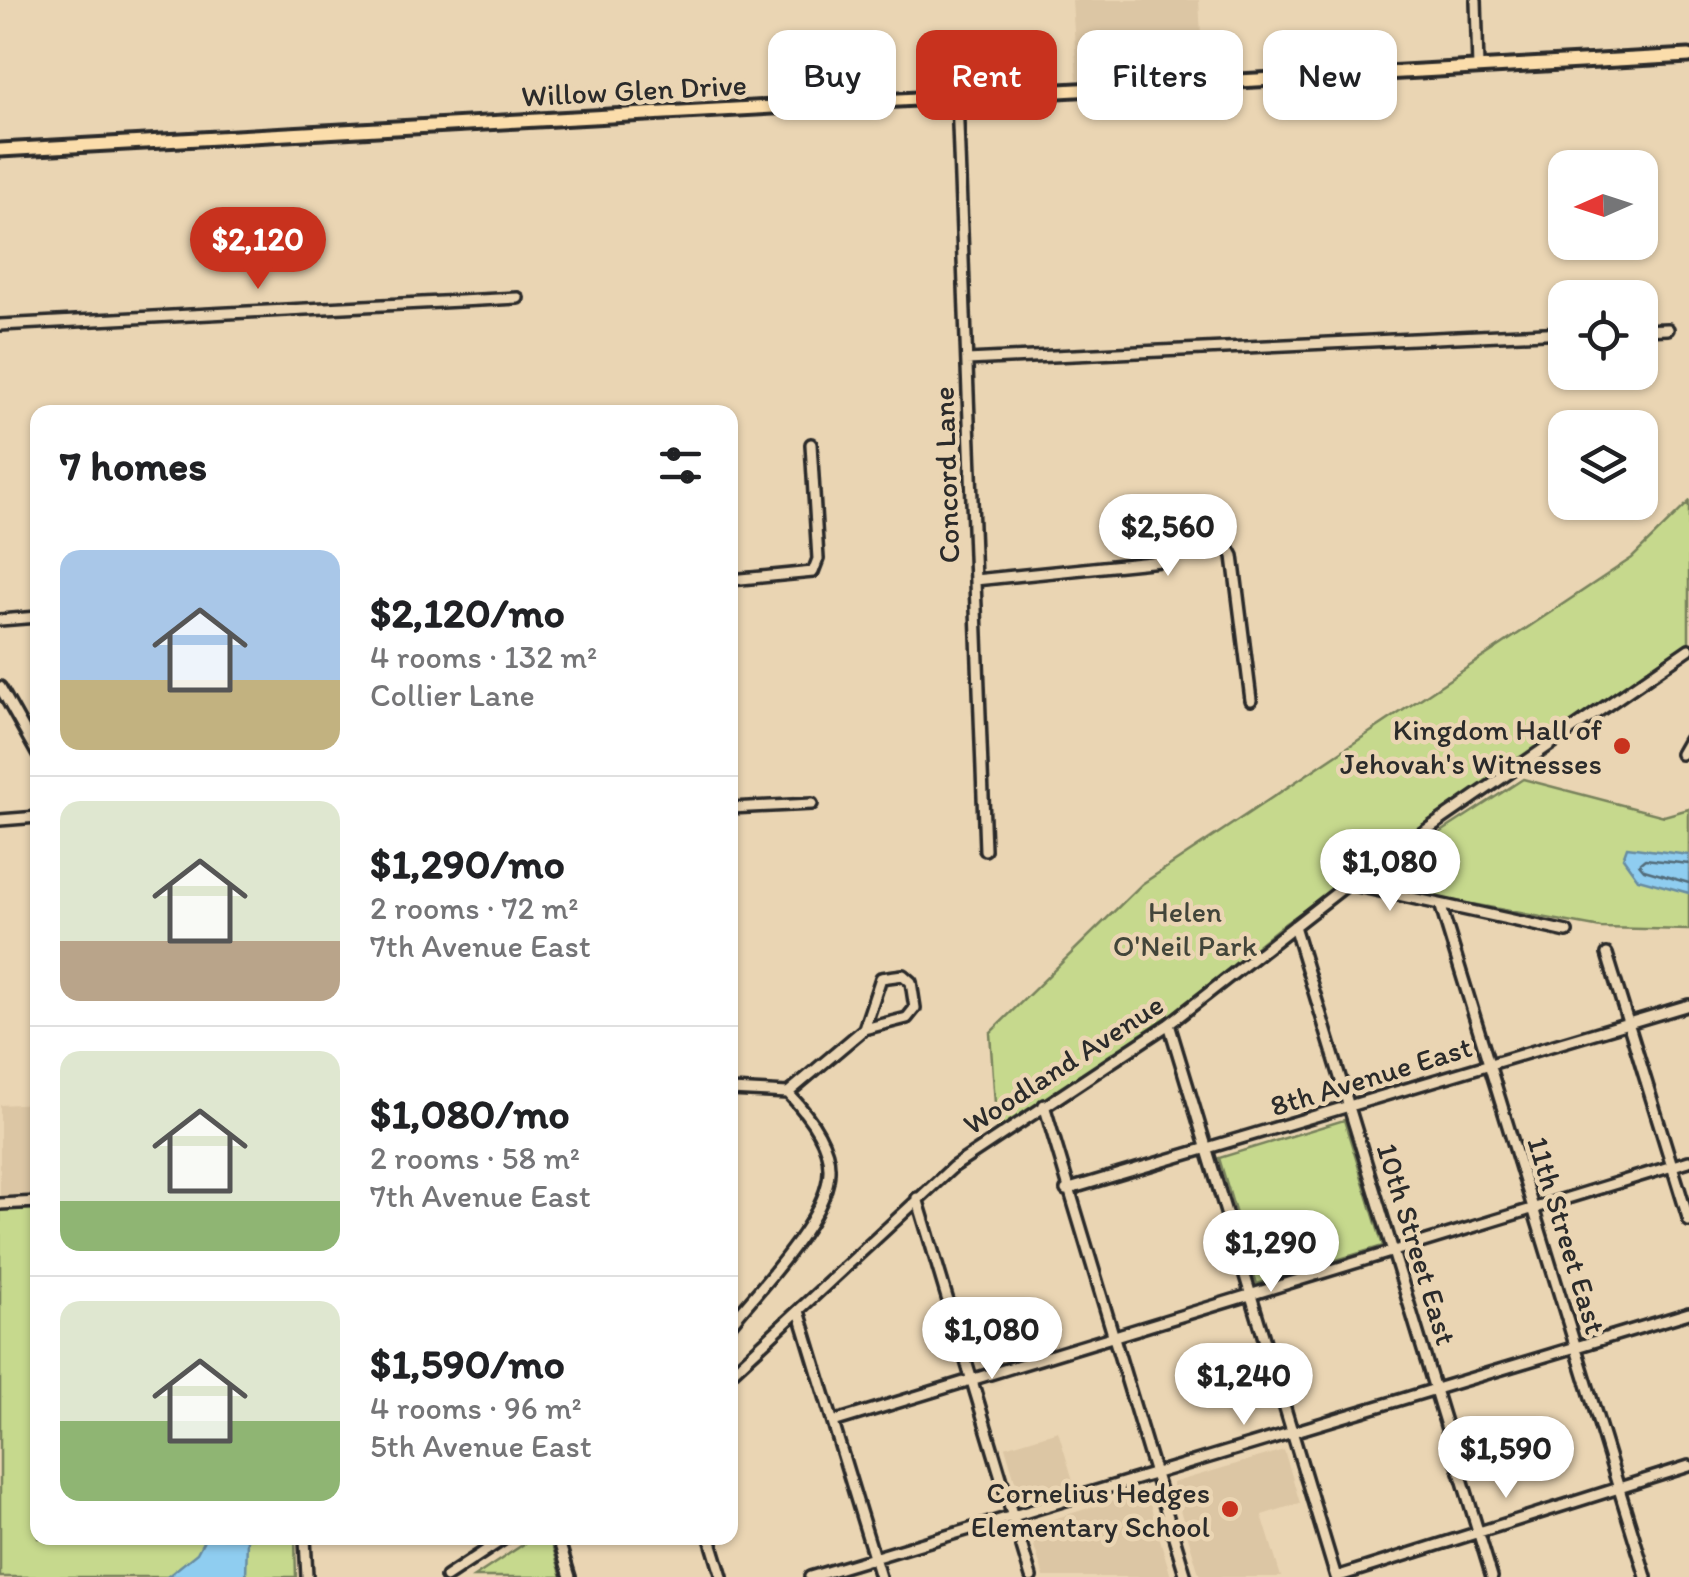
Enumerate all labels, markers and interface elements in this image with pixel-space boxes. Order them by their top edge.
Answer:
chip: Buy [768,30,896,120]
chip: Rent [916,30,1057,120]
chip: Filters [1077,30,1243,120]
chip: New [1263,30,1397,120]
street label: Willow Glen Drive [520,66,748,114]
north arrow [1548,150,1658,260]
map controls [1548,150,1658,520]
pin: $2,120 [177,207,339,292]
text: $2,120 [212,220,304,258]
button: locate [1548,280,1658,390]
street label: Concord Lane [924,386,968,564]
button: layers [1548,410,1658,520]
icon: filters [653,438,708,493]
text: 7 homes [60,440,207,491]
pin: $2,560 [1087,494,1249,579]
text: $2,560 [1121,507,1215,545]
text: $2,120/mo [370,587,565,638]
icon: home [140,590,260,710]
text: 4 rooms · 132 m² [370,638,597,676]
text: Collier Lane [370,676,535,714]
place label: Kingdom Hall of Jehovah's Witnesses [1340,711,1603,782]
marker: Kingdom Hall of Jehovah's Witnesses [1611,735,1633,757]
pin: $1,080 [1309,829,1471,914]
text: $1,290/mo [370,838,565,889]
icon: home [140,841,260,961]
text: $1,080 [1342,842,1438,880]
text: 2 rooms · 72 m² [370,889,578,927]
park label: Helen O'Neil Park [1113,893,1258,964]
text: 7th Avenue East [370,927,591,965]
street label: Woodland Avenue [956,985,1170,1143]
street label: 8th Avenue East [1266,1028,1476,1124]
text: $1,080/mo [370,1088,570,1139]
icon: home [140,1091,260,1211]
street label: 11th Street East [1519,1132,1615,1338]
text: 2 rooms · 58 m² [370,1139,580,1177]
street label: 10th Street East [1369,1139,1465,1349]
text: 7th Avenue East [370,1177,591,1215]
pin: $1,290 [1190,1210,1352,1295]
text: $1,290 [1225,1223,1317,1261]
pin: $1,080 [911,1297,1073,1382]
text: $1,080 [944,1310,1040,1348]
text: $1,590/mo [370,1338,565,1389]
icon: home [140,1341,260,1461]
pin: $1,240 [1163,1343,1325,1428]
text: $1,240 [1197,1356,1291,1394]
text: 4 rooms · 96 m² [370,1389,582,1427]
pin: $1,590 [1425,1416,1587,1501]
text: 5th Avenue East [370,1427,592,1465]
text: $1,590 [1460,1429,1552,1467]
place label: Cornelius Hedges Elementary School [971,1474,1210,1545]
marker: Cornelius Hedges Elementary School [1219,1498,1241,1520]

